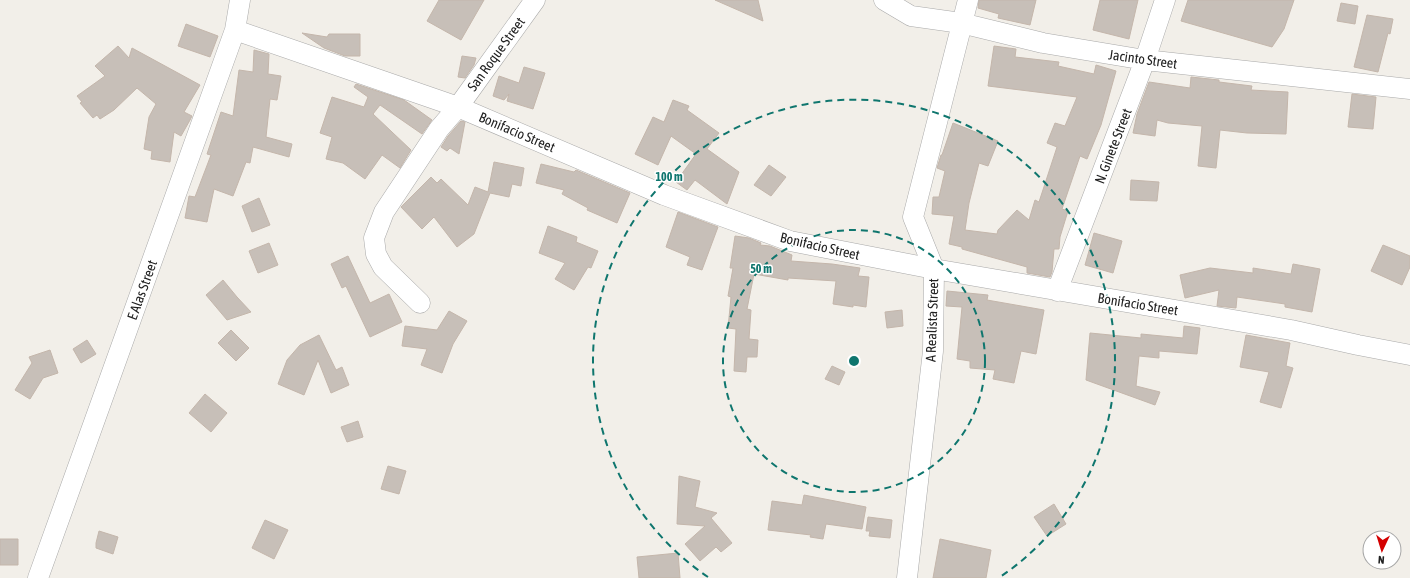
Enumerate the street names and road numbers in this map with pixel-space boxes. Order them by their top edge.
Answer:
street label: San Roque Street [464,14,528,94]
street label: Jacinto Street [1108,46,1178,72]
street label: N. Ginete Street [1091,106,1135,186]
street label: Bonifacio Street [476,109,558,155]
street label: Bonifacio Street [779,229,861,263]
street label: E Alas Street [124,258,160,322]
street label: A Realista Street [923,278,941,362]
street label: Bonifacio Street [1097,290,1179,318]

